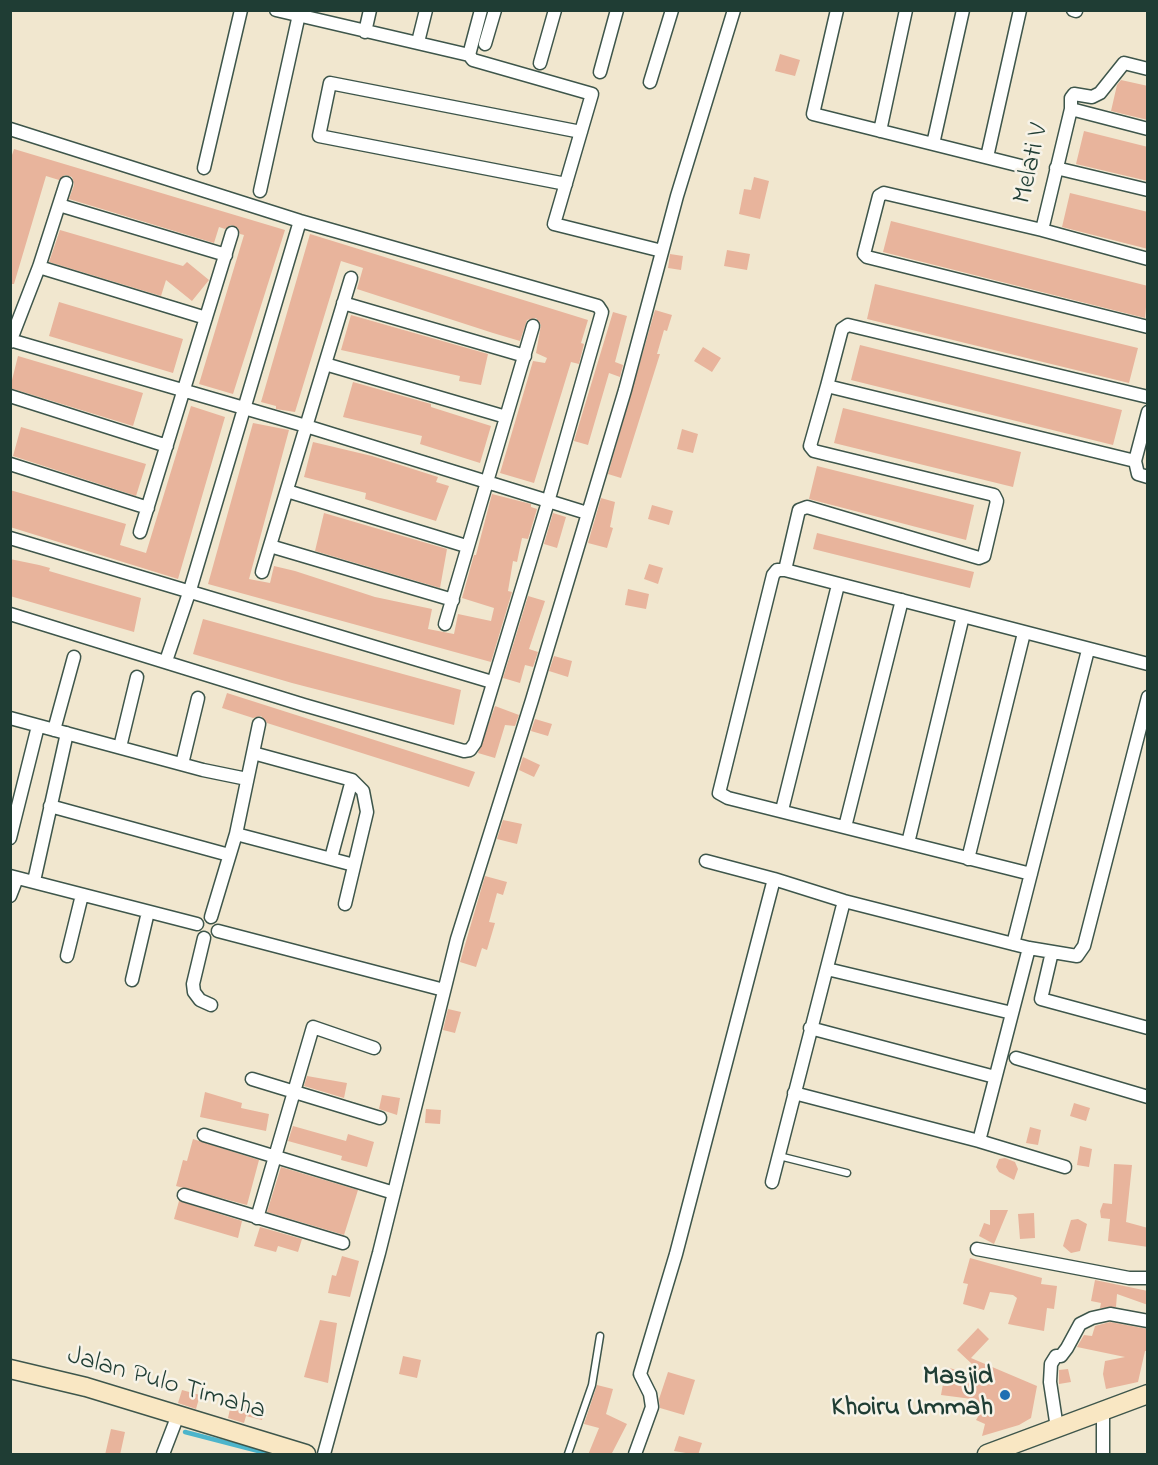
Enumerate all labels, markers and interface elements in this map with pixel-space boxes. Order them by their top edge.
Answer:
street label: Melati V [1008,121,1058,207]
street label: Jalan Pulo Timaha [63,1341,269,1429]
place label: Masjid Khoiru Ummah [831,1363,993,1426]
marker: Masjid Khoiru Ummah [998,1388,1012,1402]

